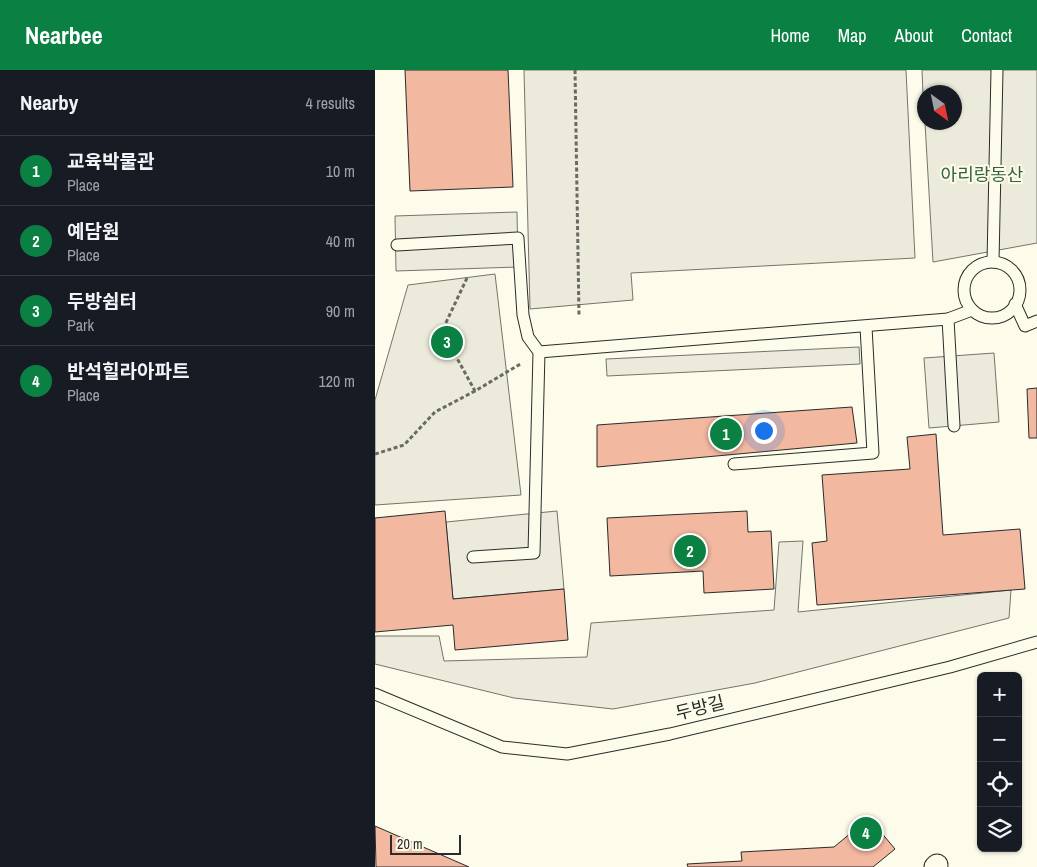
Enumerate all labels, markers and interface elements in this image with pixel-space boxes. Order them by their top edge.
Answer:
text: Nearbee [25,19,103,51]
text: Home [770,23,810,48]
text: Map [838,23,867,48]
text: About [895,23,933,48]
text: Contact [961,23,1012,48]
north arrow [917,85,962,130]
text: Nearby [20,88,78,117]
text: 4 results [305,92,355,114]
text: 교육박물관 [67,148,154,174]
text: 1 [32,160,40,182]
text: 10 m [326,160,355,182]
park label: 아리랑동산 [941,162,1023,187]
text: Place [67,174,100,196]
text: 예담원 [67,218,119,244]
text: 2 [32,230,40,252]
text: 40 m [326,230,355,252]
text: Place [67,244,100,266]
text: 두방쉼터 [67,288,137,314]
text: 3 [32,300,40,322]
text: 90 m [326,300,355,322]
text: Park [67,314,94,336]
pin: 3 [431,323,463,361]
text: 반석힐라아파트 [67,358,189,384]
text: 4 [32,370,40,392]
text: 120 m [319,370,355,392]
text: Place [67,384,100,406]
pin: 1 [710,415,742,453]
your location [751,418,777,444]
pin: 2 [674,532,706,570]
map controls [977,672,1022,852]
button: + [977,672,1022,717]
street label: 두방길 [673,689,727,726]
button: − [977,717,1022,762]
button: locate [977,762,1022,807]
button: layers [977,807,1022,852]
pin: 4 [850,814,882,852]
scale bar [390,832,461,855]
text: 20 m [397,835,423,853]

